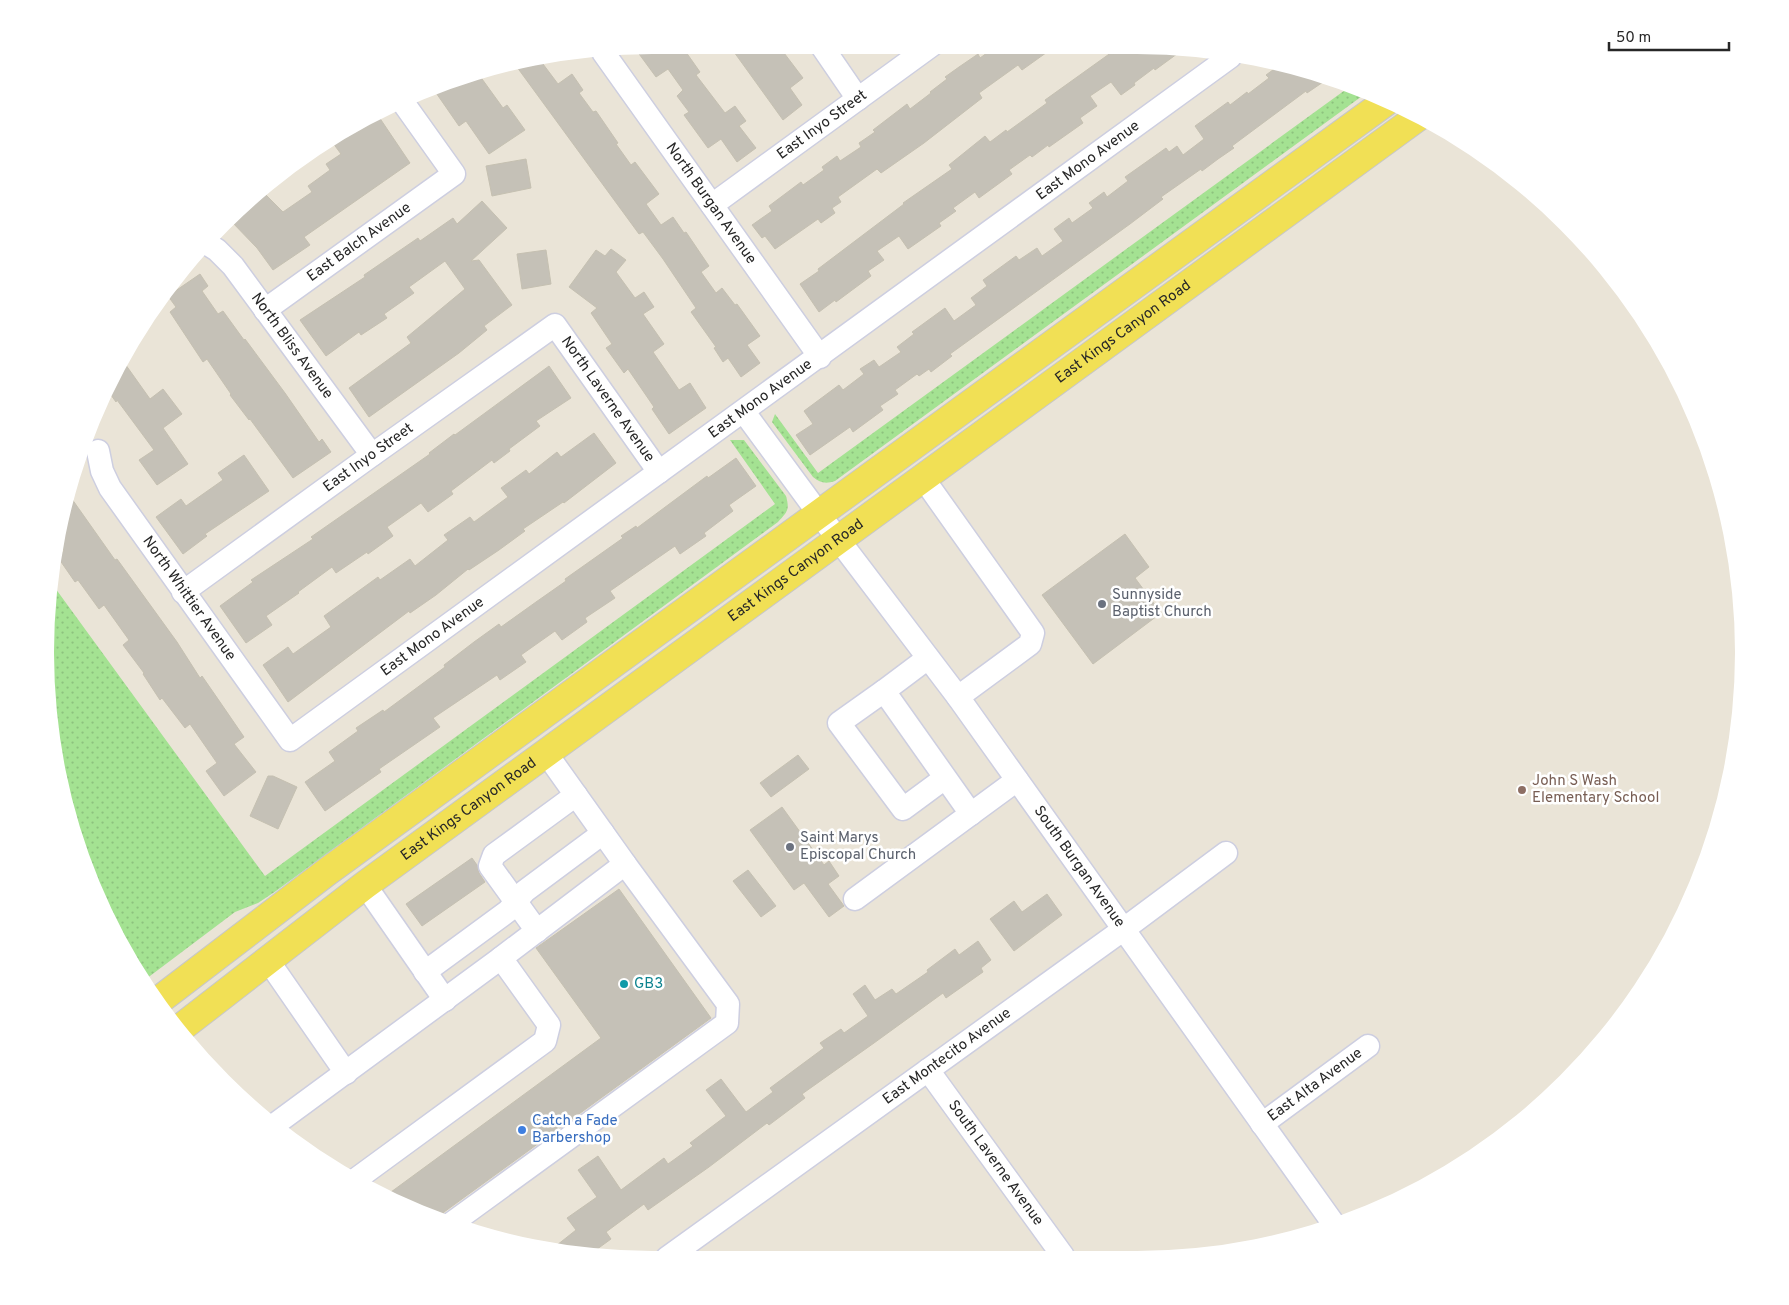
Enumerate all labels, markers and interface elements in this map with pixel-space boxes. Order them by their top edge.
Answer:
scale bar [1609,20,1729,52]
text: 50 m [1616,29,1651,48]
street label: East Inyo Street [773,86,871,164]
street label: East Mono Avenue [1032,117,1143,205]
street label: North Burgan Avenue [661,139,760,268]
street label: East Balch Avenue [303,198,415,286]
street label: East Kings Canyon Road [1052,276,1195,388]
street label: North Bliss Avenue [247,289,337,403]
street label: North Laverne Avenue [557,333,659,466]
street label: East Mono Avenue [705,355,816,443]
street label: East Inyo Street [320,419,417,497]
street label: East Kings Canyon Road [724,515,868,627]
street label: North Whittier Avenue [138,532,240,665]
place label: Sunnyside Baptist Church [1112,586,1212,622]
street label: East Mono Avenue [377,593,488,681]
marker: Sunnyside Baptist Church [1096,598,1108,610]
street label: East Kings Canyon Road [397,754,540,865]
place label: John S Wash Elementary School [1532,772,1659,808]
marker: John S Wash Elementary School [1516,784,1528,796]
street label: South Burgan Avenue [1029,802,1129,931]
place label: Saint Marys Episcopal Church [800,829,916,865]
marker: Saint Marys Episcopal Church [784,841,796,853]
place label: GB3 [634,975,663,994]
marker: GB3 [618,978,630,990]
street label: East Montecito Avenue [879,1004,1015,1109]
street label: East Alta Avenue [1264,1044,1366,1126]
street label: South Laverne Avenue [944,1097,1047,1230]
place label: Catch a Fade Barbershop [532,1112,618,1148]
marker: Catch a Fade Barbershop [516,1124,528,1136]

